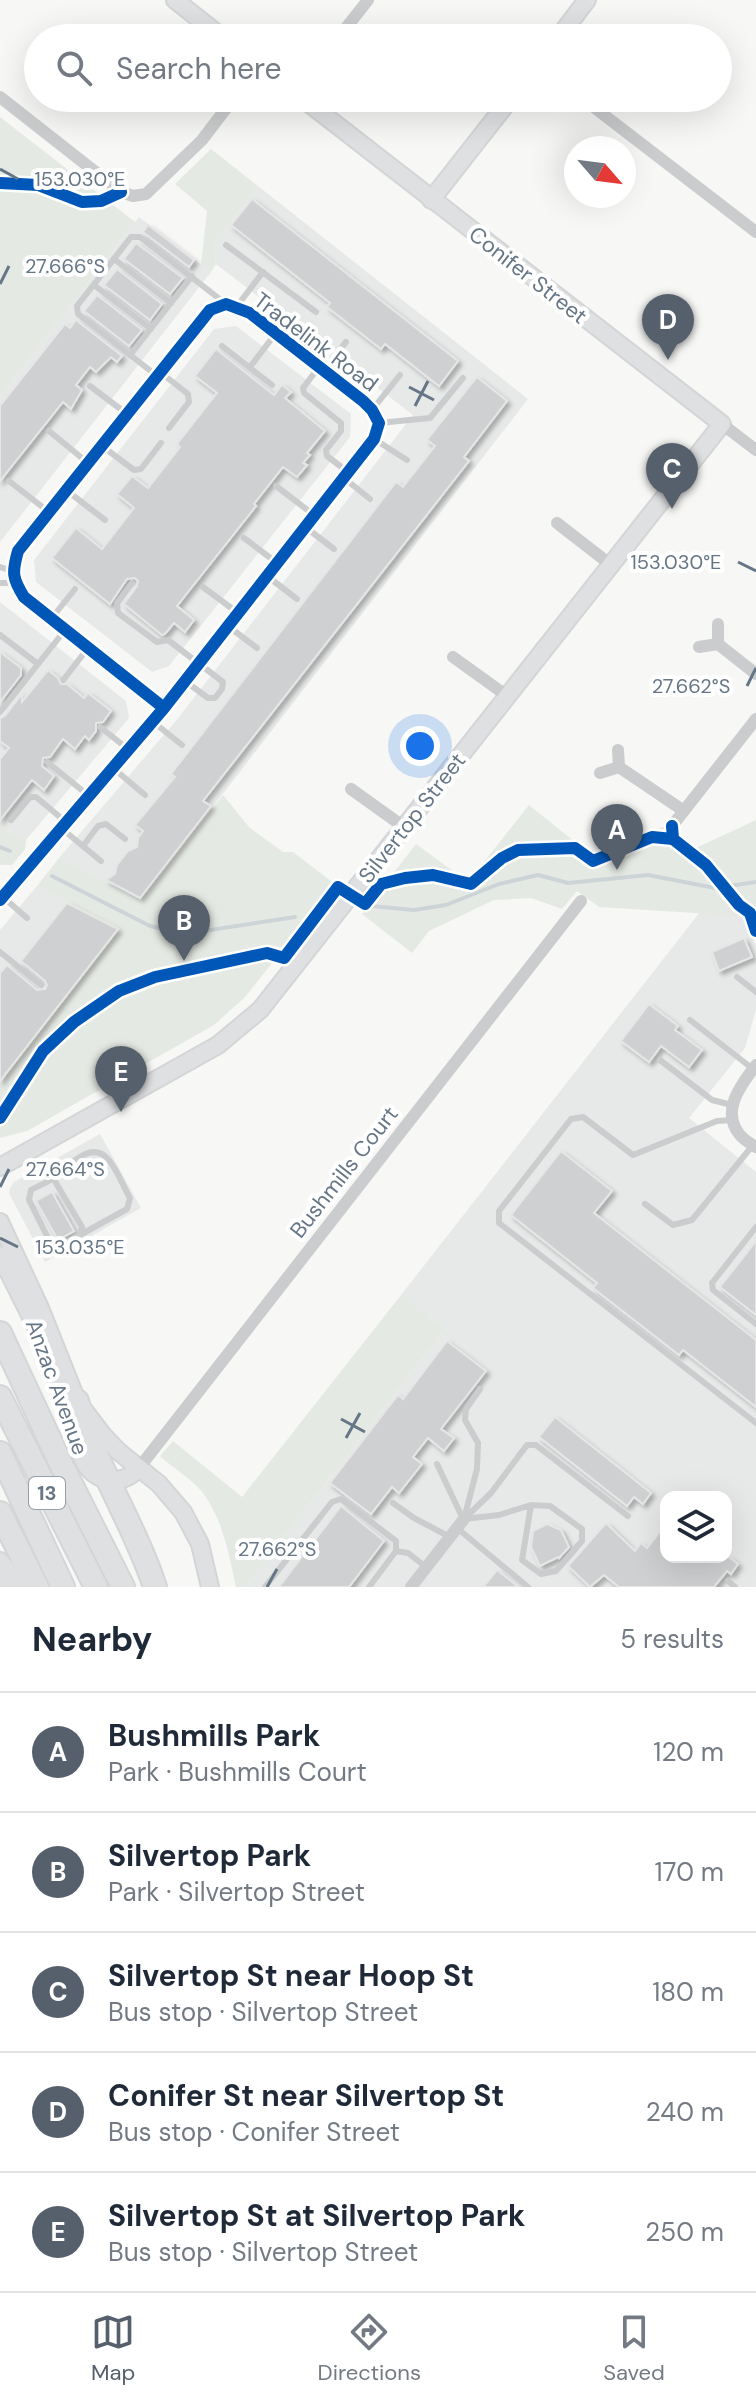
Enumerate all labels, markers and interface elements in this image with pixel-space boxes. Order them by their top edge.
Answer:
search box [24,24,732,112]
icon: search [52,46,96,90]
text: Search here [116,49,282,88]
north arrow [564,136,636,208]
text: 153.030°E [35,166,125,192]
street label: Conifer Street [463,220,593,330]
text: 27.666°S [25,253,105,279]
street label: Tradelink Road [248,286,384,398]
pin: D [642,294,694,360]
pin: C [646,443,698,509]
text: 153.030°E [631,549,721,575]
text: 27.662°S [652,673,730,699]
your location [400,726,440,766]
street label: Silvertop Street [352,747,472,889]
pin: A [591,804,643,870]
pin: B [158,895,210,961]
pin: E [95,1046,147,1112]
street label: Bushmills Court [284,1100,404,1244]
text: 27.664°S [25,1156,105,1182]
text: 153.035°E [35,1234,125,1260]
street label: Anzac Avenue [19,1315,95,1459]
road number: 13 [29,1477,65,1509]
map controls [660,1491,732,1563]
button: layers [660,1491,732,1563]
text: 27.662°S [238,1536,316,1562]
text: Nearby [32,1617,152,1662]
text: 5 results [620,1622,724,1656]
text: Bushmills Park [108,1716,320,1755]
text: A [49,1735,67,1769]
text: 120 m [653,1735,724,1769]
text: Park · Bushmills Court [108,1755,367,1789]
text: Silvertop Park [108,1836,311,1875]
text: B [50,1855,66,1889]
text: 170 m [655,1855,724,1889]
text: Park · Silvertop Street [108,1875,365,1909]
text: Silvertop St near Hoop St [108,1956,474,1995]
text: C [48,1975,68,2009]
text: 180 m [652,1975,724,2009]
text: Bus stop · Silvertop Street [108,1995,418,2029]
text: Conifer St near Silvertop St [108,2076,504,2115]
text: D [49,2095,67,2129]
text: 240 m [646,2095,724,2129]
text: Bus stop · Conifer Street [108,2115,400,2149]
text: Silvertop St at Silvertop Park [108,2196,525,2235]
text: E [50,2215,66,2249]
text: 250 m [645,2215,724,2249]
text: Bus stop · Silvertop Street [108,2235,418,2269]
tab: Map [91,2310,135,2387]
tab: Directions [318,2310,421,2387]
tab: Saved [603,2310,665,2387]

